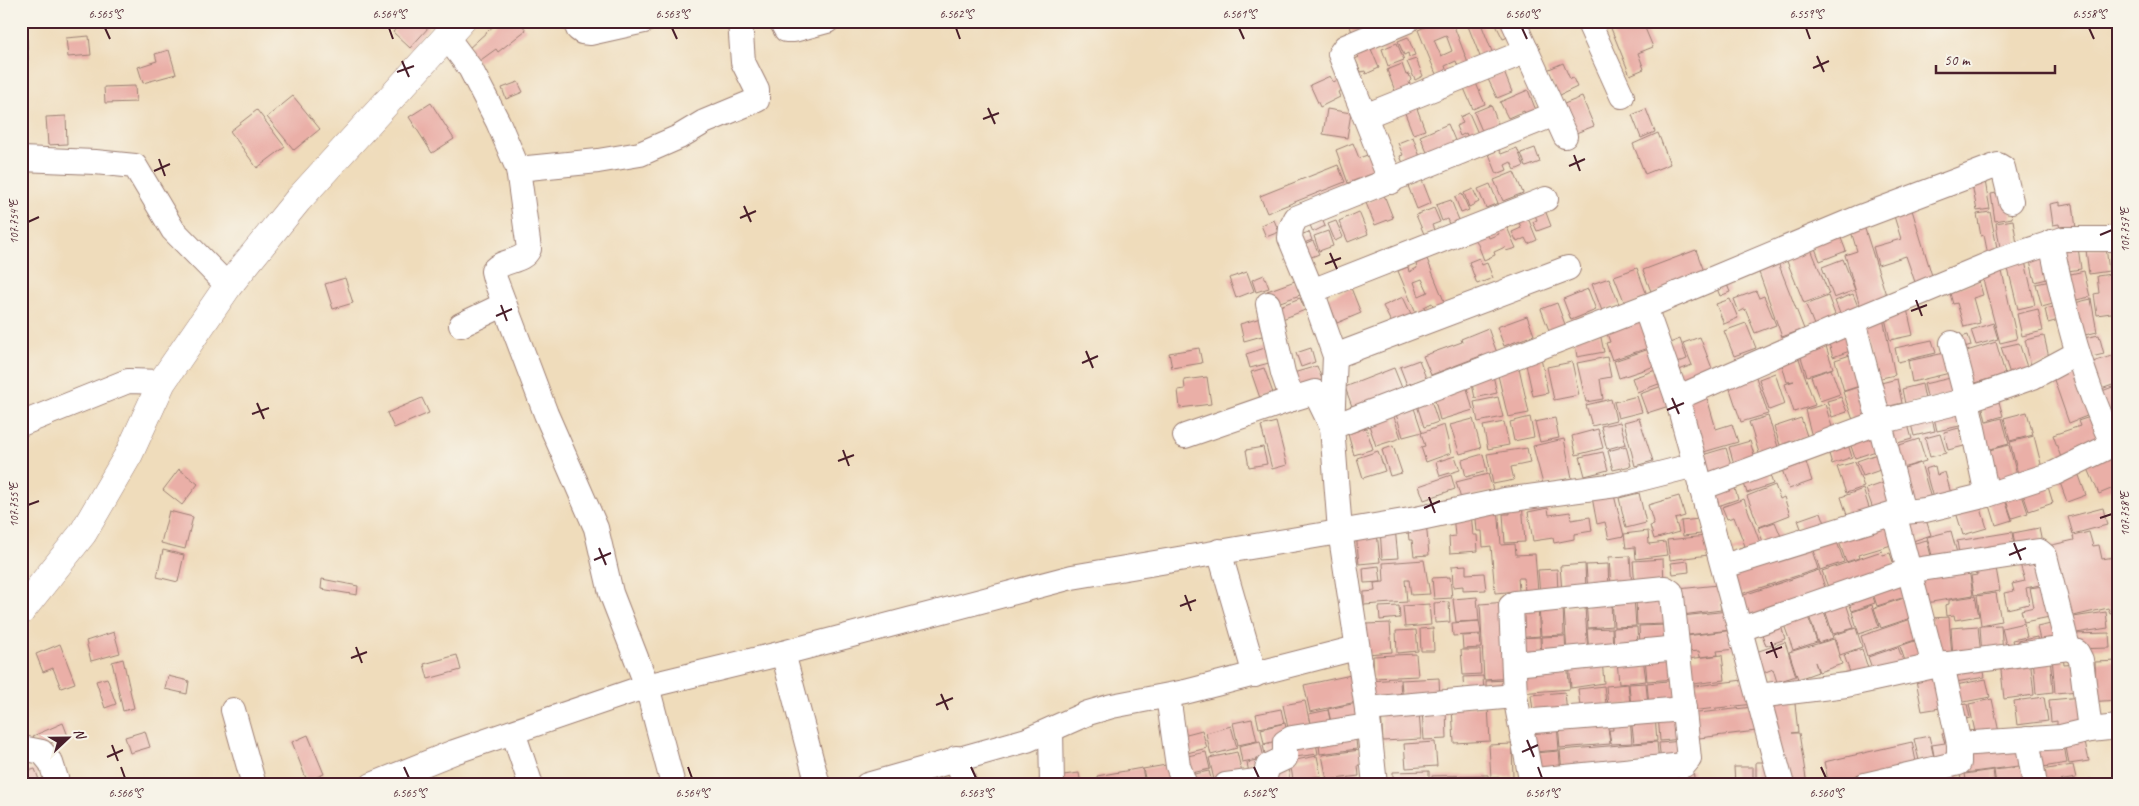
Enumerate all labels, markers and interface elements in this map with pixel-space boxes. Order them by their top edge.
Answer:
text: 6.565°S [88,6,124,22]
text: 6.564°S [372,6,408,22]
text: 6.563°S [655,6,691,22]
text: 6.562°S [939,6,975,22]
text: 6.561°S [1222,6,1258,22]
text: 6.560°S [1505,6,1541,22]
text: 6.559°S [1789,6,1825,22]
text: 6.558°S [2072,6,2108,22]
scale bar [1936,42,2055,74]
text: 50 m [1944,51,1971,70]
text: 107.754°E [6,198,22,244]
text: 107.757°E [2117,206,2133,252]
text: 107.755°E [6,481,22,527]
text: 107.758°E [2117,490,2133,536]
north arrow [42,714,92,764]
text: N [70,726,90,743]
text: 6.566°S [108,785,144,801]
text: 6.565°S [392,785,428,801]
text: 6.564°S [675,785,711,801]
text: 6.563°S [959,785,995,801]
text: 6.562°S [1242,785,1278,801]
text: 6.561°S [1525,785,1561,801]
text: 6.560°S [1809,785,1845,801]

